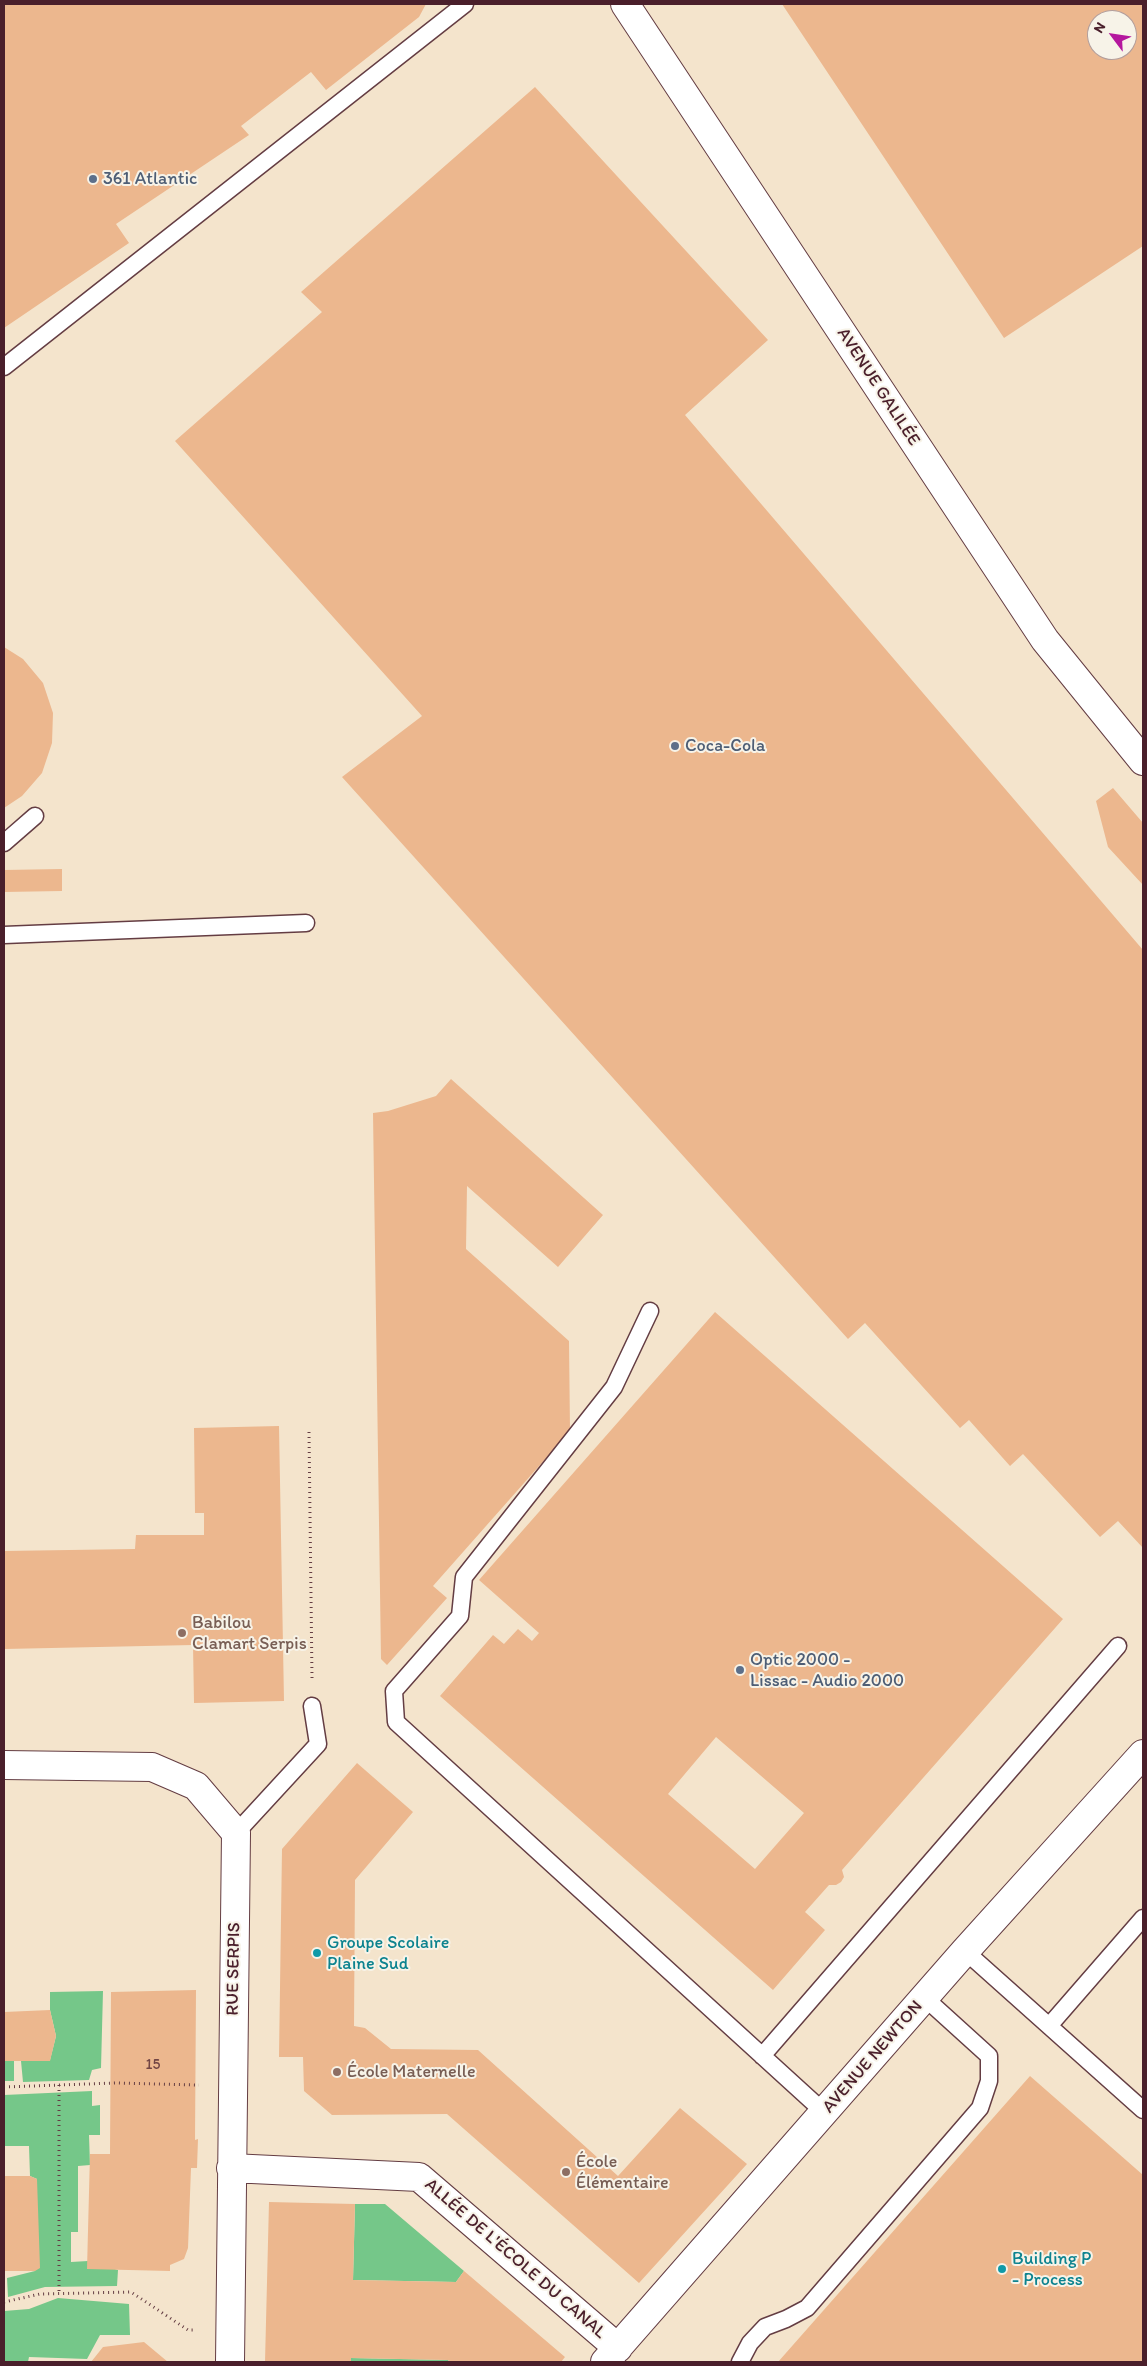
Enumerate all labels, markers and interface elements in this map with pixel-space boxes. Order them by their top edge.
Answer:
north arrow [1087,10,1137,60]
text: N [1090,19,1109,36]
place label: 361 Atlantic [103,168,197,190]
marker: 361 Atlantic [87,173,99,185]
street label: AVENUE GALILÉE [832,324,924,450]
place label: Coca-Cola [685,735,765,757]
marker: Coca-Cola [669,740,681,752]
place label: Babilou Clamart Serpis [192,1612,307,1655]
marker: Babilou Clamart Serpis [176,1627,188,1639]
place label: Optic 2000 - Lissac - Audio 2000 [750,1649,904,1692]
marker: Optic 2000 - Lissac - Audio 2000 [734,1664,746,1676]
street label: RUE SERPIS [222,1922,246,2016]
place label: Groupe Scolaire Plaine Sud [327,1932,449,1975]
marker: Groupe Scolaire Plaine Sud [311,1947,323,1959]
street label: AVENUE NEWTON [818,1996,928,2118]
house number: 15 [146,2056,160,2074]
place label: École Maternelle [347,2061,475,2083]
marker: École Maternelle [331,2066,343,2078]
place label: École Élémentaire [576,2151,668,2194]
marker: École Élémentaire [560,2166,572,2178]
street label: ALLÉE DE L'ÉCOLE DU CANAL [420,2174,610,2344]
place label: Building P - Process [1012,2248,1091,2290]
marker: Building P - Process [996,2263,1008,2275]

